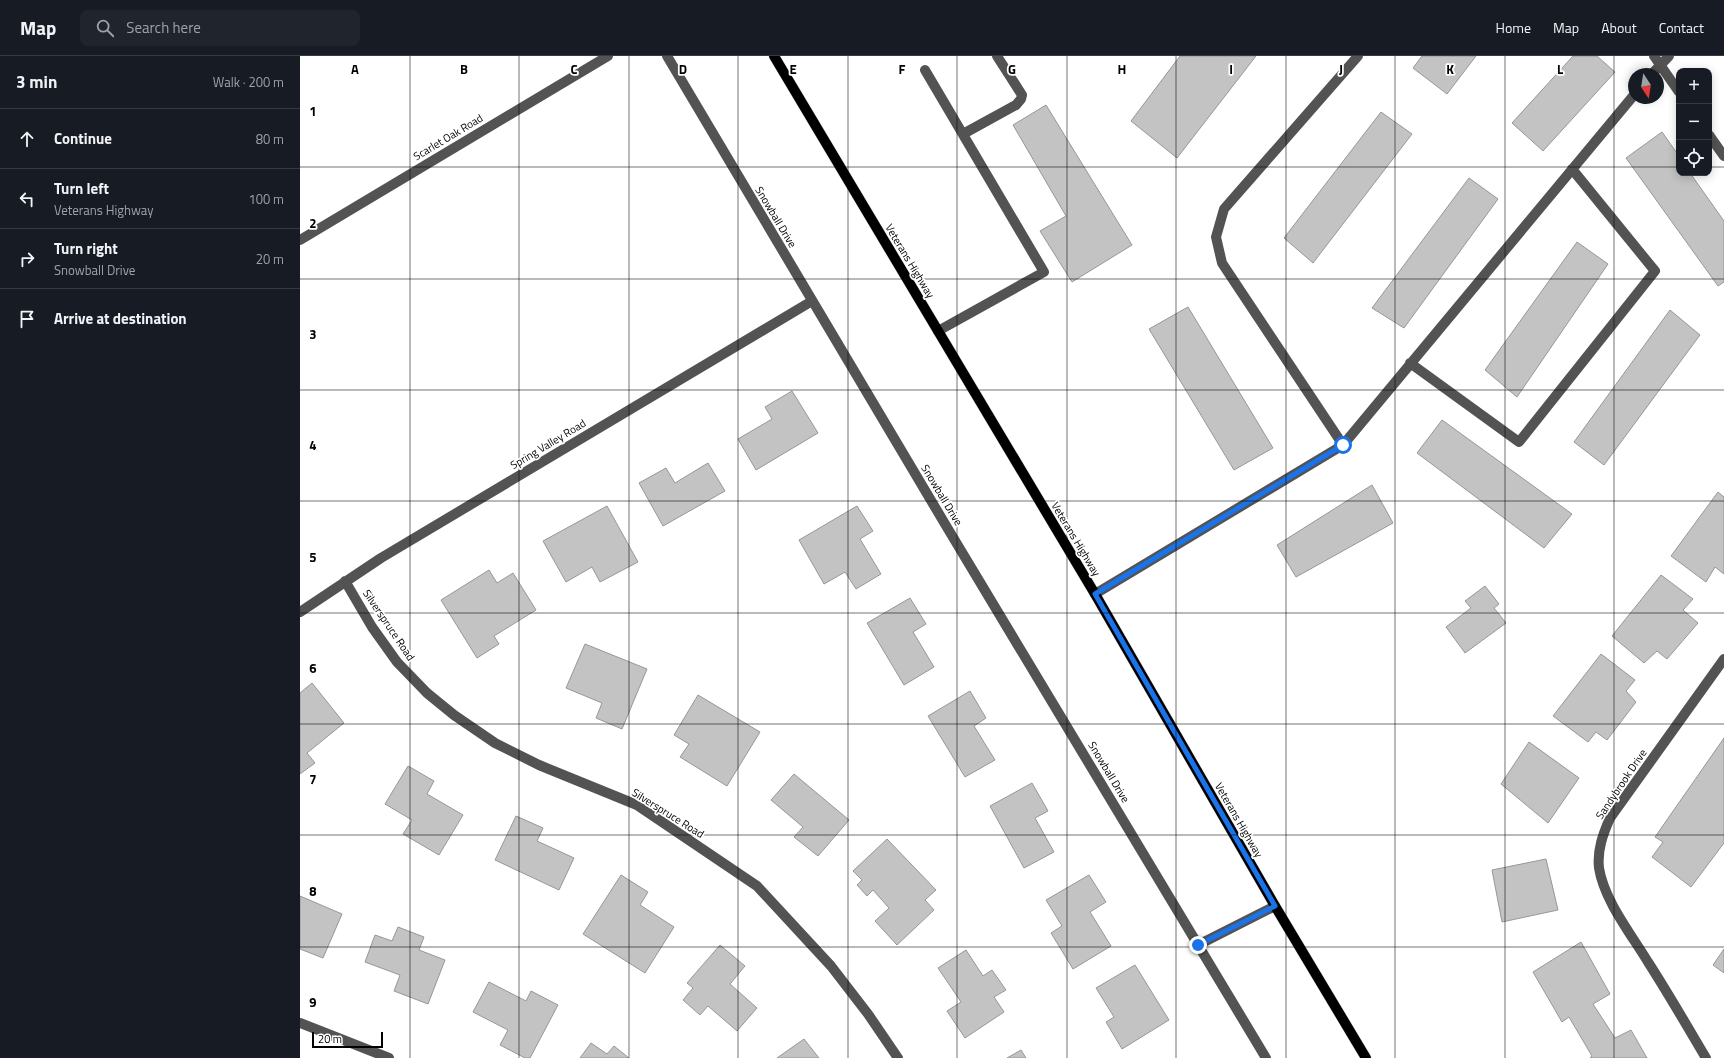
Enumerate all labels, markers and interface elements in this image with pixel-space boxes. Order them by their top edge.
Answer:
search box [80,10,360,46]
text: Map [20,13,56,42]
text: Search here [126,16,201,39]
icon: search [94,17,116,39]
text: Home [1496,17,1531,38]
text: Map [1553,17,1579,38]
text: About [1601,17,1637,38]
text: Contact [1659,17,1704,38]
text: A [351,59,359,79]
text: B [460,59,468,79]
text: C [570,59,578,79]
text: D [679,59,687,79]
text: E [789,59,797,79]
text: F [899,59,906,79]
text: G [1008,59,1016,79]
text: H [1118,59,1126,79]
text: I [1229,59,1233,79]
text: J [1339,59,1343,79]
text: K [1446,59,1454,79]
text: L [1557,59,1563,79]
north arrow [1628,68,1664,104]
map controls [1676,68,1712,176]
button: + [1676,68,1712,104]
text: 3 min [16,69,57,95]
text: Walk · 200 m [213,72,284,92]
text: 1 [309,101,317,121]
button: − [1676,104,1712,140]
street label: Scarlet Oak Road [410,110,486,164]
text: Continue [54,127,112,150]
icon: ahead [16,128,38,150]
text: 80 m [256,129,284,149]
button: locate [1676,140,1712,176]
text: Turn left [54,177,109,200]
street label: Snowball Drive [751,183,801,251]
icon: left [16,188,38,210]
text: 100 m [248,189,284,209]
text: Veterans Highway [54,200,154,220]
text: 2 [309,213,317,233]
street label: Veterans Highway [881,221,939,302]
text: Turn right [54,237,118,260]
icon: right [16,248,38,270]
text: 20 m [256,249,284,269]
text: Snowball Drive [54,260,135,280]
text: Arrive at destination [54,307,187,330]
icon: arrive [16,308,38,330]
text: 3 [309,324,317,344]
street label: Spring Valley Road [507,415,589,473]
text: 4 [309,435,317,455]
route start [1334,436,1352,454]
street label: Snowball Drive [917,461,967,529]
street label: Veterans Highway [1047,499,1105,580]
text: 5 [309,547,317,567]
street label: Silverspruce Road [359,586,419,664]
text: 6 [309,658,317,678]
street label: Snowball Drive [1084,738,1134,806]
street label: Sandybrook Drive [1592,745,1651,822]
text: 7 [309,769,317,789]
street label: Veterans Highway [1211,780,1267,861]
street label: Silverspruce Road [629,784,707,842]
text: 8 [309,881,317,901]
route end [1189,936,1207,954]
text: 9 [309,992,317,1012]
scale bar [312,1030,383,1049]
text: 20 m [318,1031,342,1047]

